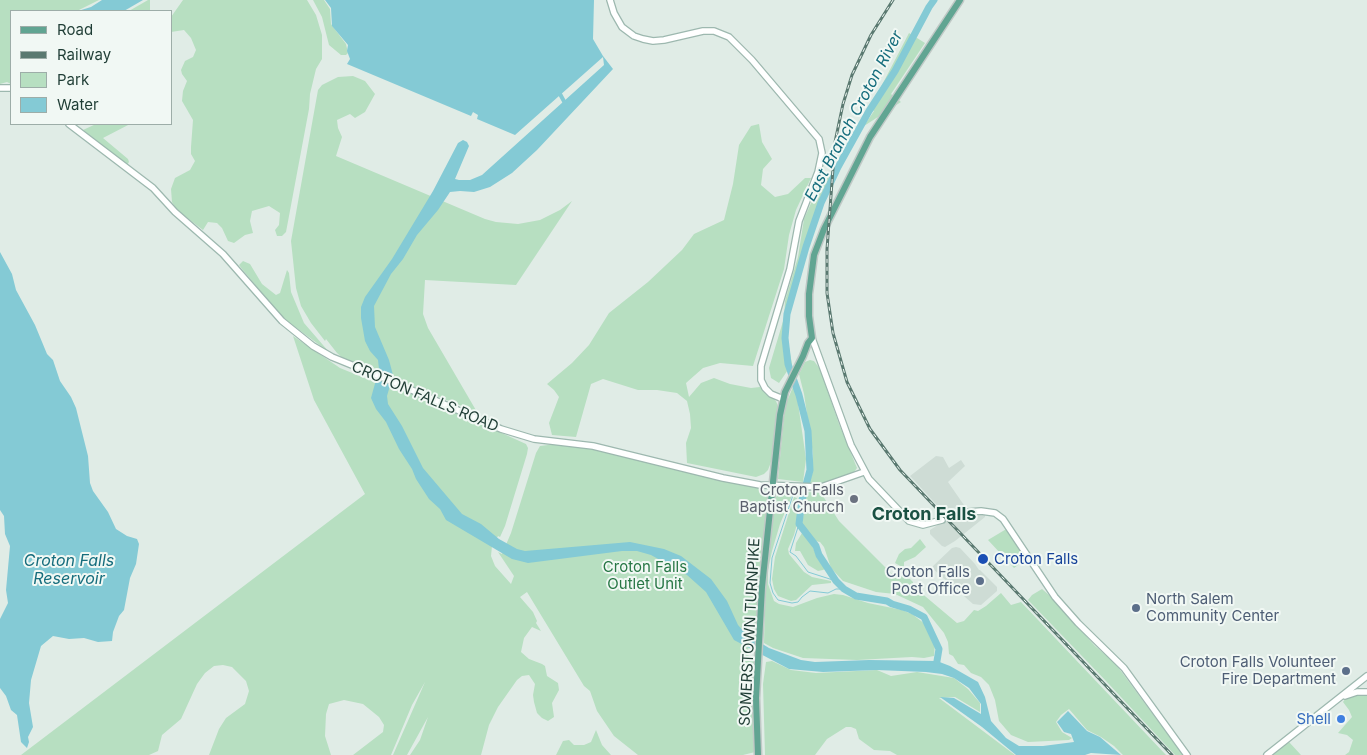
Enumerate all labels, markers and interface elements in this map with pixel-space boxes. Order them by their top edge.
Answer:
legend [10,10,172,125]
text: Road [57,20,93,39]
water label: East Branch Croton River [801,28,907,204]
text: Railway [57,45,111,64]
text: Park [57,70,89,89]
text: Water [57,95,99,114]
street label: CROTON FALLS ROAD [349,358,501,436]
place label: Croton Falls Baptist Church [739,481,844,516]
marker: Croton Falls Baptist Church [848,493,860,505]
district label: Croton Falls [872,504,976,526]
street label: SOMERSTOWN TURNPIKE [736,537,764,727]
place label: Croton Falls [994,550,1078,568]
water label: Croton Falls Reservoir [24,551,114,589]
marker: Croton Falls [976,552,990,566]
park label: Croton Falls Outlet Unit [603,558,687,593]
place label: Croton Falls Post Office [886,563,970,598]
marker: Croton Falls Post Office [974,575,986,587]
place label: North Salem Community Center [1146,590,1279,625]
marker: North Salem Community Center [1130,602,1142,614]
place label: Croton Falls Volunteer Fire Department [1180,653,1336,688]
marker: Croton Falls Volunteer Fire Department [1340,665,1352,677]
place label: Shell [1296,710,1331,728]
marker: Shell [1335,713,1347,725]

